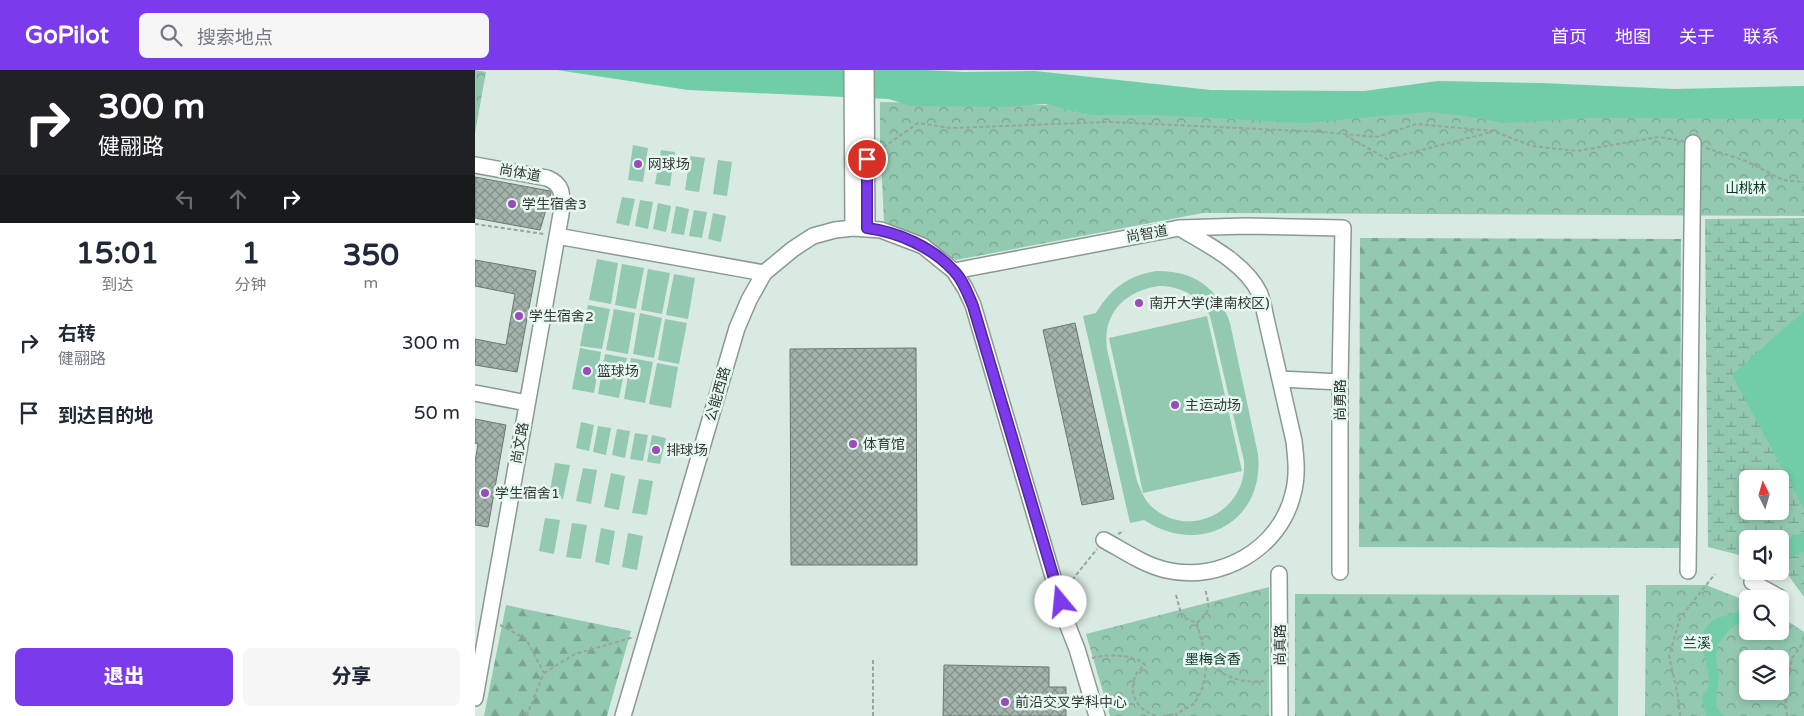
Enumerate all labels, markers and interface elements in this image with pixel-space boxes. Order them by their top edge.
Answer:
search box [139,13,489,58]
text: GoPilot [25,21,109,50]
icon: search [157,21,185,49]
text: 首页 [1551,26,1587,48]
text: 地图 [1615,26,1651,48]
text: 关于 [1679,26,1715,48]
text: 联系 [1743,26,1779,48]
text: 搜索地点 [197,27,273,49]
text: 300 m [98,86,205,128]
icon: right [15,90,80,155]
text: 健翮路 [98,134,164,160]
pin [846,138,888,180]
icon: arrive [853,145,881,173]
place label: 网球场 [648,156,690,173]
marker: 网球场 [632,158,644,170]
street label: 尚体道 [498,161,542,185]
park label: 山桃林 [1725,180,1767,197]
icon: left [171,185,199,213]
icon: ahead [224,185,252,213]
icon: right [277,185,305,213]
place label: 学生宿舍3 [522,196,587,213]
marker: 学生宿舍3 [506,198,518,210]
street label: 尚智道 [1125,222,1169,246]
text: 15:01 [76,235,159,272]
text: 1 [241,235,260,272]
text: 350 [343,237,399,274]
text: m [364,273,378,293]
text: 到达 [101,275,133,295]
text: 分钟 [235,275,267,295]
place label: 南开大学(津南校区) [1149,295,1270,312]
marker: 南开大学(津南校区) [1133,297,1145,309]
place label: 学生宿舍2 [529,308,594,325]
marker: 学生宿舍2 [513,310,525,322]
text: 右转 [58,323,96,345]
icon: right [15,329,43,357]
text: 300 m [402,332,460,354]
text: 健翮路 [58,349,106,369]
place label: 篮球场 [597,363,639,380]
marker: 篮球场 [581,365,593,377]
street label: 公能西路 [702,365,734,423]
street label: 尚勇路 [1332,379,1349,421]
place label: 主运动场 [1185,397,1241,414]
icon: arrive [15,399,43,427]
marker: 主运动场 [1169,399,1181,411]
text: 50 m [414,402,460,424]
text: 到达目的地 [58,405,153,427]
street label: 尚文路 [508,421,532,465]
place label: 体育馆 [863,436,905,453]
marker: 体育馆 [847,438,859,450]
place label: 排球场 [666,442,708,459]
marker: 排球场 [650,444,662,456]
north arrow [1739,470,1789,520]
map controls [1739,470,1789,700]
place label: 学生宿舍1 [495,485,560,502]
marker: 学生宿舍1 [479,487,491,499]
button: sound [1739,530,1789,580]
position arrow [1034,575,1086,627]
button: search [1739,590,1789,640]
street label: 尚真路 [1272,624,1289,666]
park label: 兰溪 [1683,635,1711,652]
button: 退出 [15,648,233,706]
button: 分享 [243,648,460,706]
button: layers [1739,650,1789,700]
park label: 墨梅含香 [1185,651,1241,668]
place label: 前沿交叉学科中心 [1015,694,1127,711]
marker: 前沿交叉学科中心 [999,696,1011,708]

